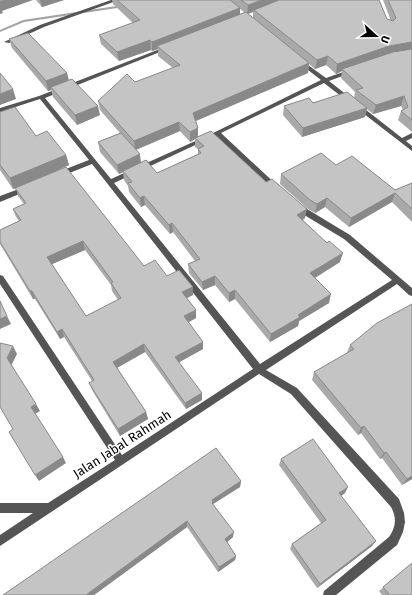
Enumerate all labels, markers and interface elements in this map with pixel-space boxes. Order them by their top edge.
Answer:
north arrow [356,16,396,56]
text: U [378,34,392,45]
street label: Jalan Jabal Rahmah [70,407,174,481]

